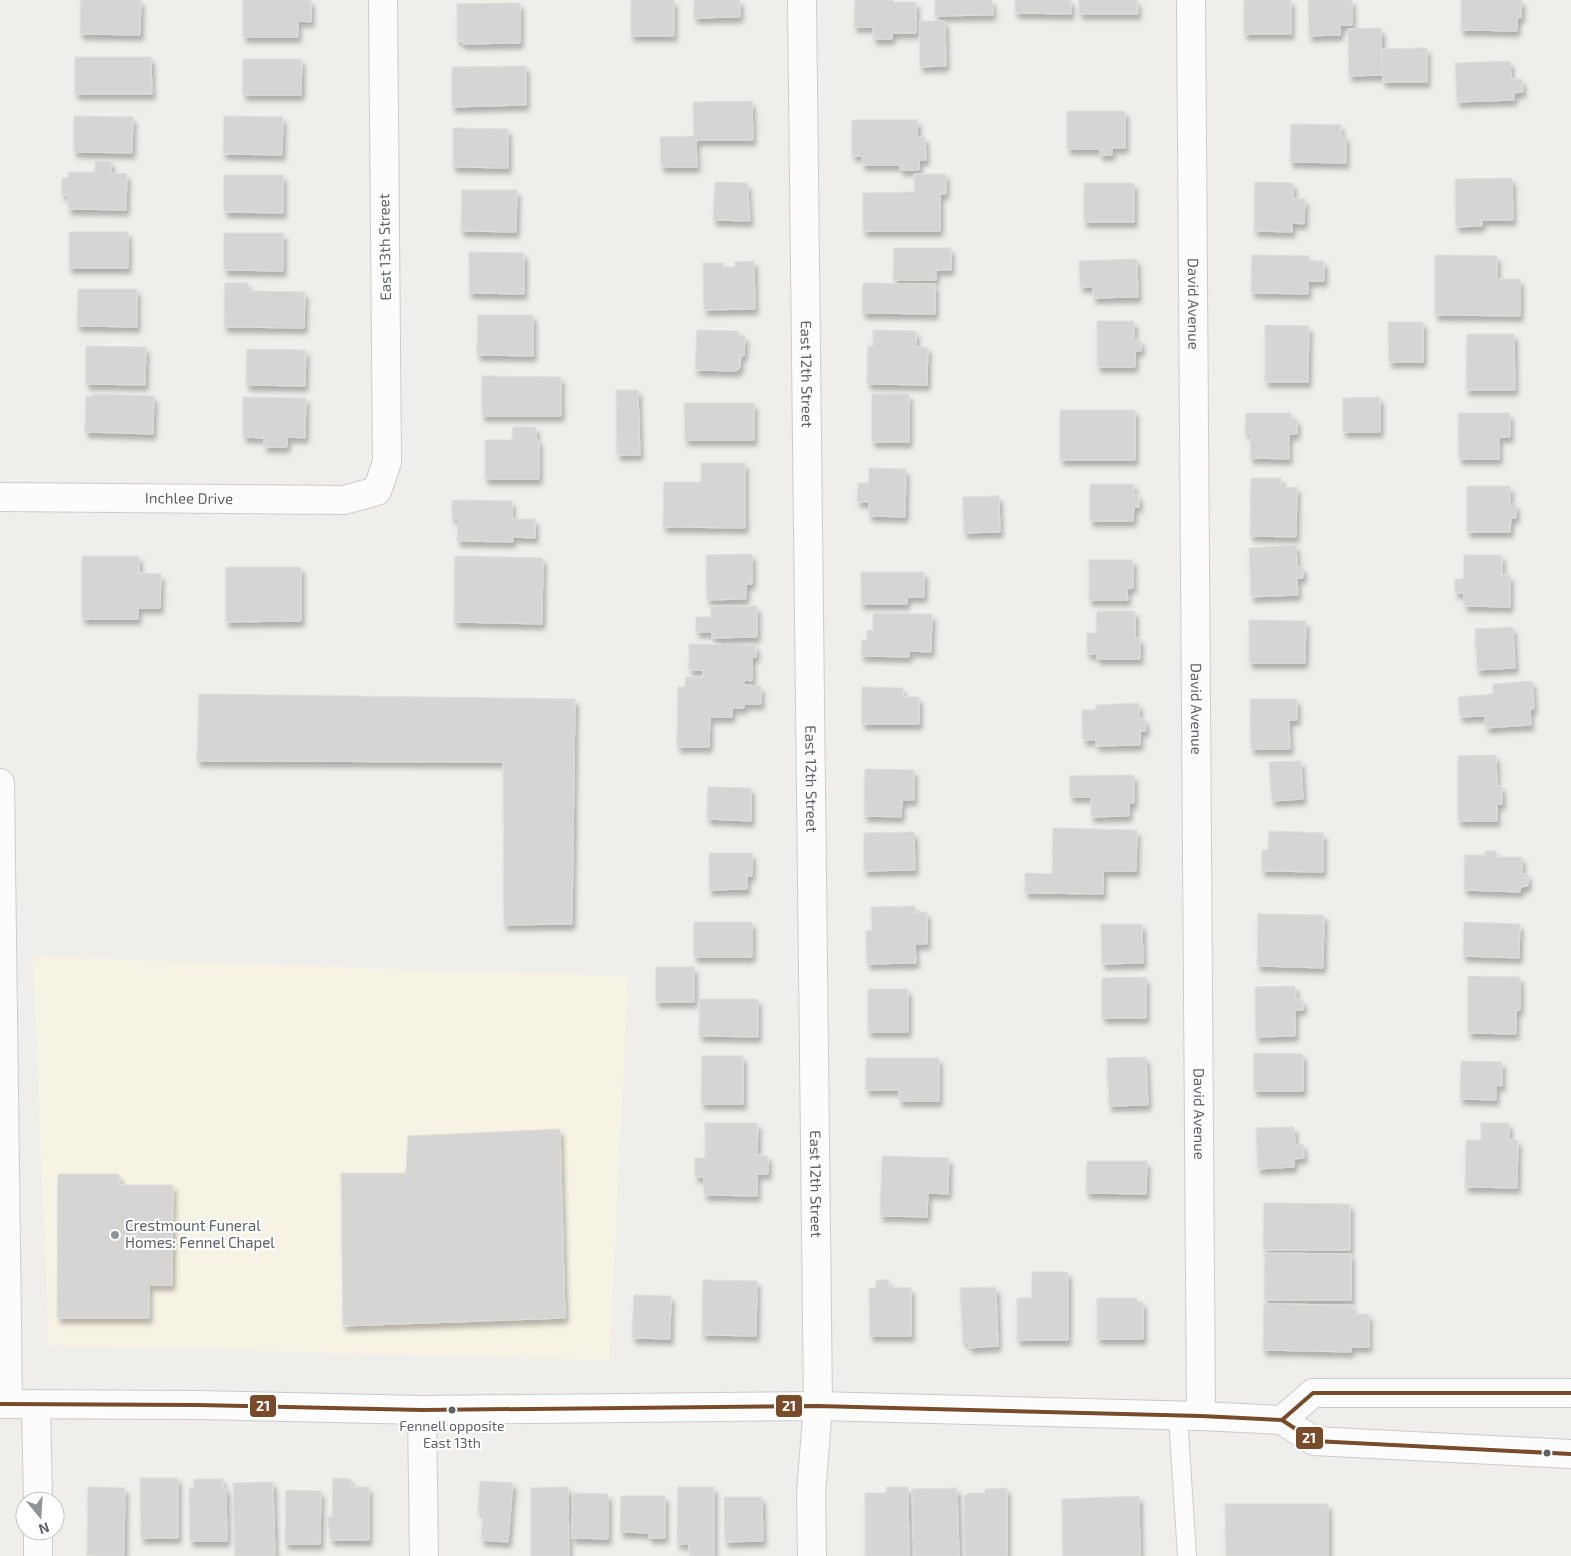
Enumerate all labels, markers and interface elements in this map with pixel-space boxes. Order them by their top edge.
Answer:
street label: East 13th Street [374,193,394,301]
street label: David Avenue [1185,258,1203,350]
street label: East 12th Street [798,320,817,428]
street label: Inchlee Drive [145,488,233,507]
street label: David Avenue [1188,663,1206,755]
street label: East 12th Street [802,725,821,833]
street label: David Avenue [1191,1068,1209,1160]
street label: East 12th Street [807,1130,826,1238]
place label: Crestmount Funeral Homes: Fennel Chapel [125,1216,275,1251]
marker: Crestmount Funeral Homes: Fennel Chapel [109,1229,121,1241]
line badge: 21 [249,1394,277,1418]
line badge: 21 [775,1394,803,1418]
text: 21 [256,1397,270,1414]
text: 21 [782,1397,796,1414]
marker: Fennell opposite East 13th [447,1405,457,1415]
place label: Fennell opposite East 13th [399,1417,505,1451]
line badge: 21 [1295,1426,1324,1450]
text: 21 [1302,1429,1316,1446]
unlabelled marker [1542,1448,1552,1458]
north arrow [15,1491,65,1541]
text: N [37,1519,52,1538]

